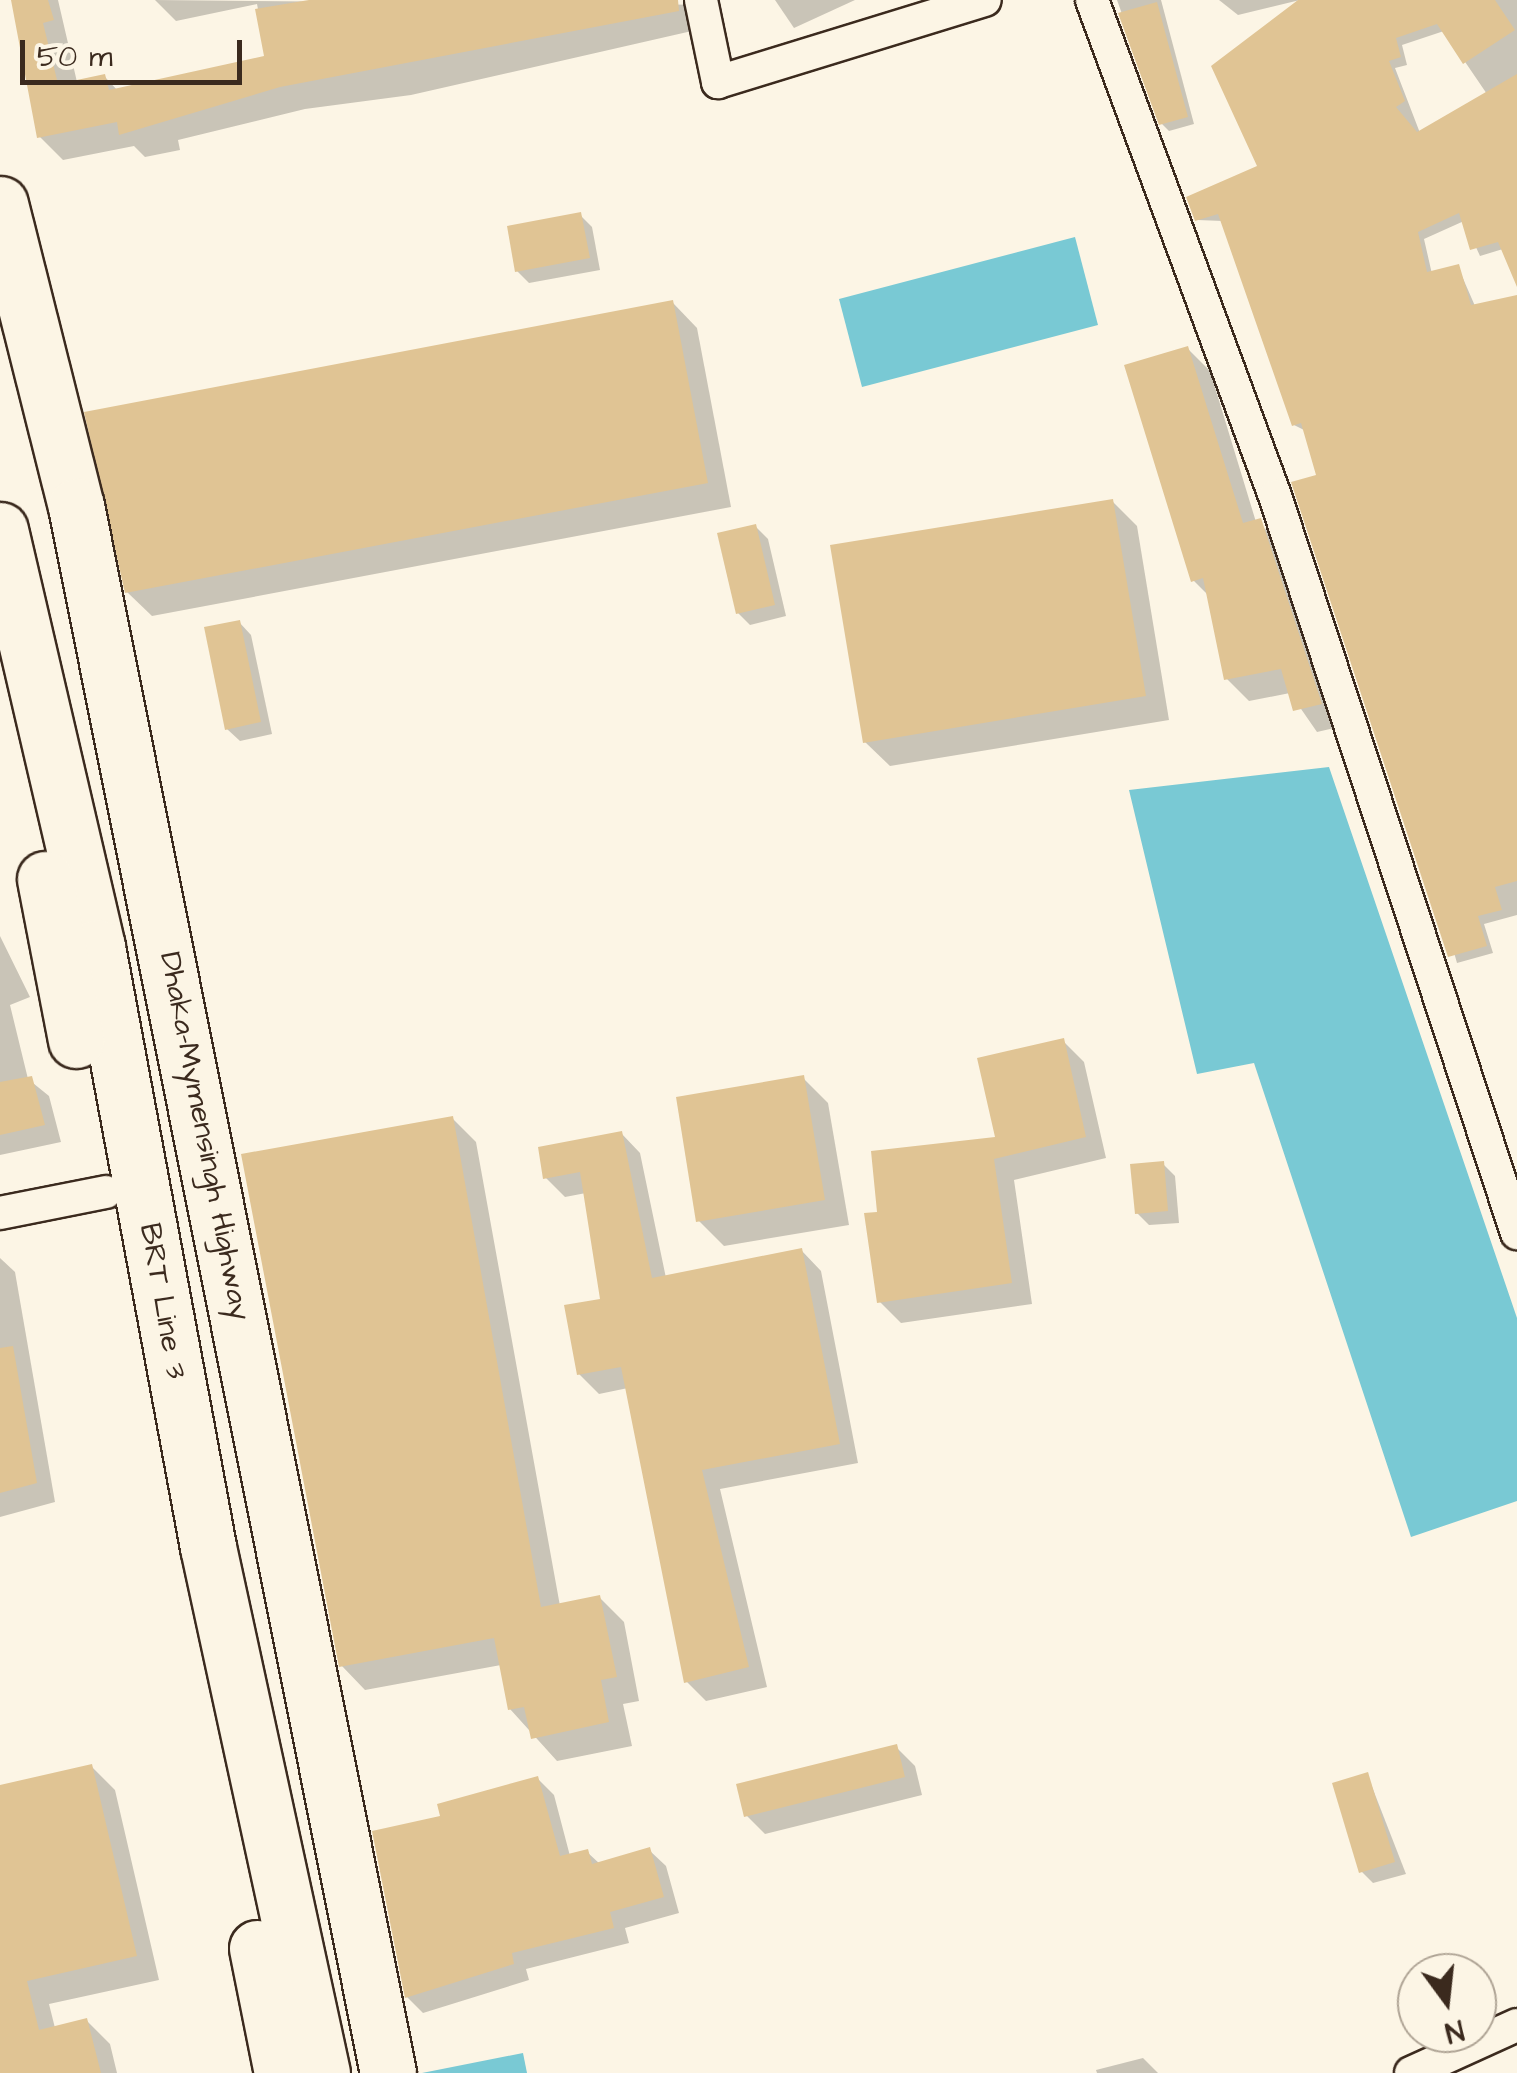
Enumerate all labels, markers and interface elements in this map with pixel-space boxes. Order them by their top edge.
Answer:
scale bar [25,20,248,82]
text: 50 m [37,36,113,78]
street label: Dhaka-Mymensingh Highway [152,949,258,1323]
street label: BRT Line 3 [132,1220,194,1382]
north arrow [1397,1953,1497,2053]
text: N [1441,2009,1468,2052]

